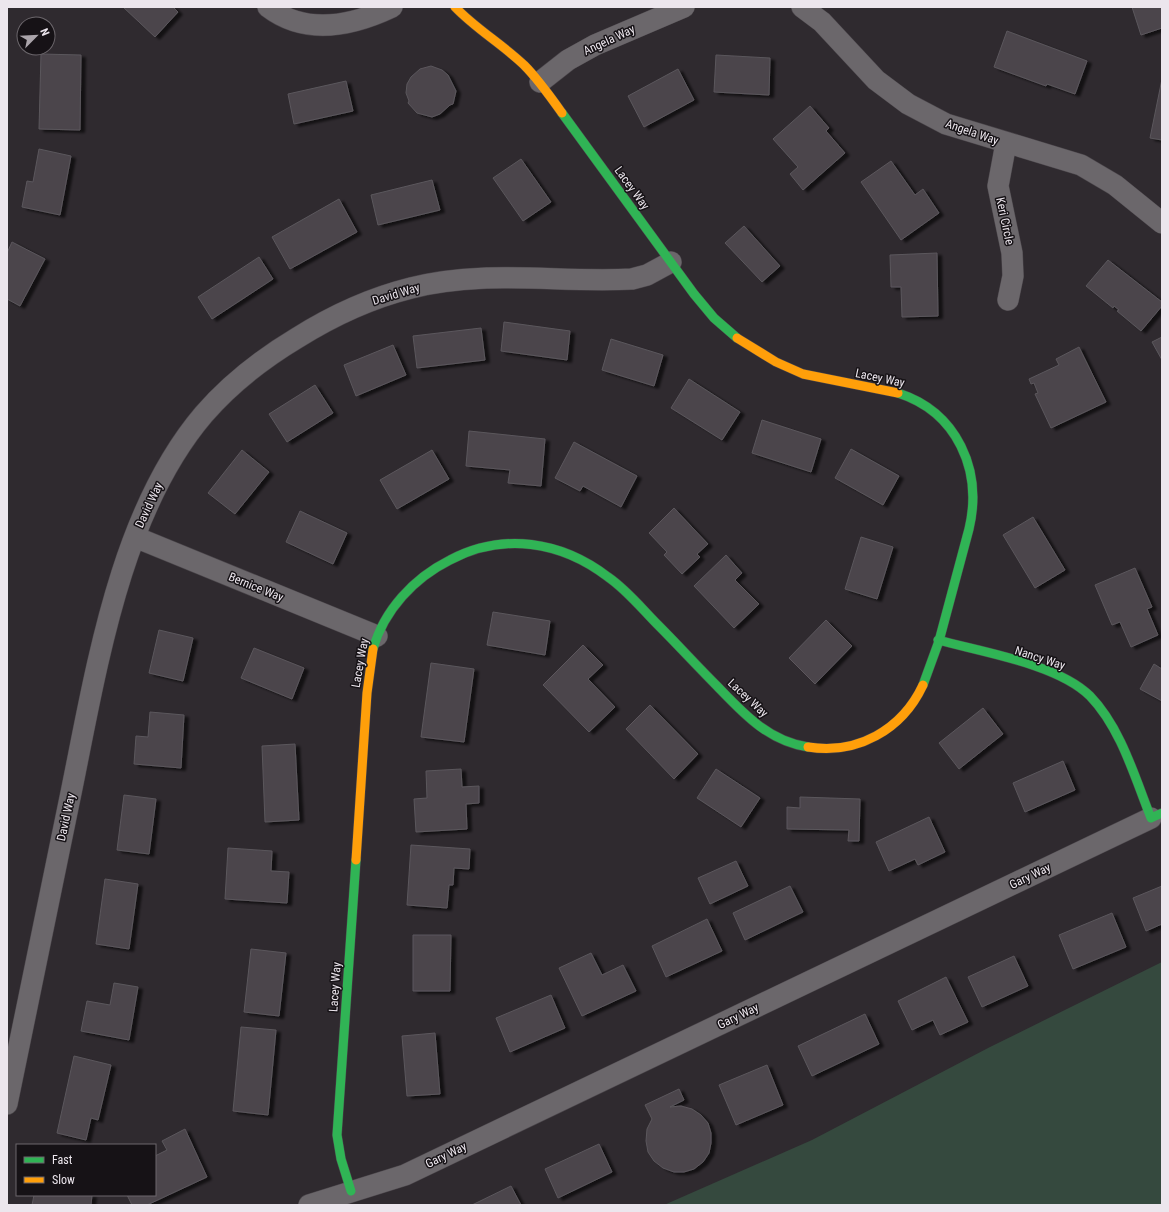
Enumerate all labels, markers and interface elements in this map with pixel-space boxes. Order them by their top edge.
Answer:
north arrow [16,16,56,56]
street label: Angela Way [581,22,637,58]
text: N [37,26,52,38]
street label: Angela Way [944,116,1000,148]
street label: Lacey Way [612,164,652,212]
street label: Keri Circle [993,196,1017,246]
street label: David Way [371,280,421,308]
street label: Lacey Way [854,366,906,390]
street label: David Way [132,480,166,530]
street label: Bernice Way [227,570,285,604]
street label: Lacey Way [349,637,371,689]
street label: Nancy Way [1013,643,1067,673]
street label: Lacey Way [725,676,771,720]
street label: David Way [54,792,78,842]
street label: Gary Way [1007,860,1053,892]
street label: Lacey Way [326,962,344,1012]
street label: Gary Way [715,1000,761,1032]
street label: Gary Way [423,1139,469,1171]
legend [16,1144,156,1196]
text: Fast [52,1153,73,1167]
text: Slow [52,1173,75,1187]

